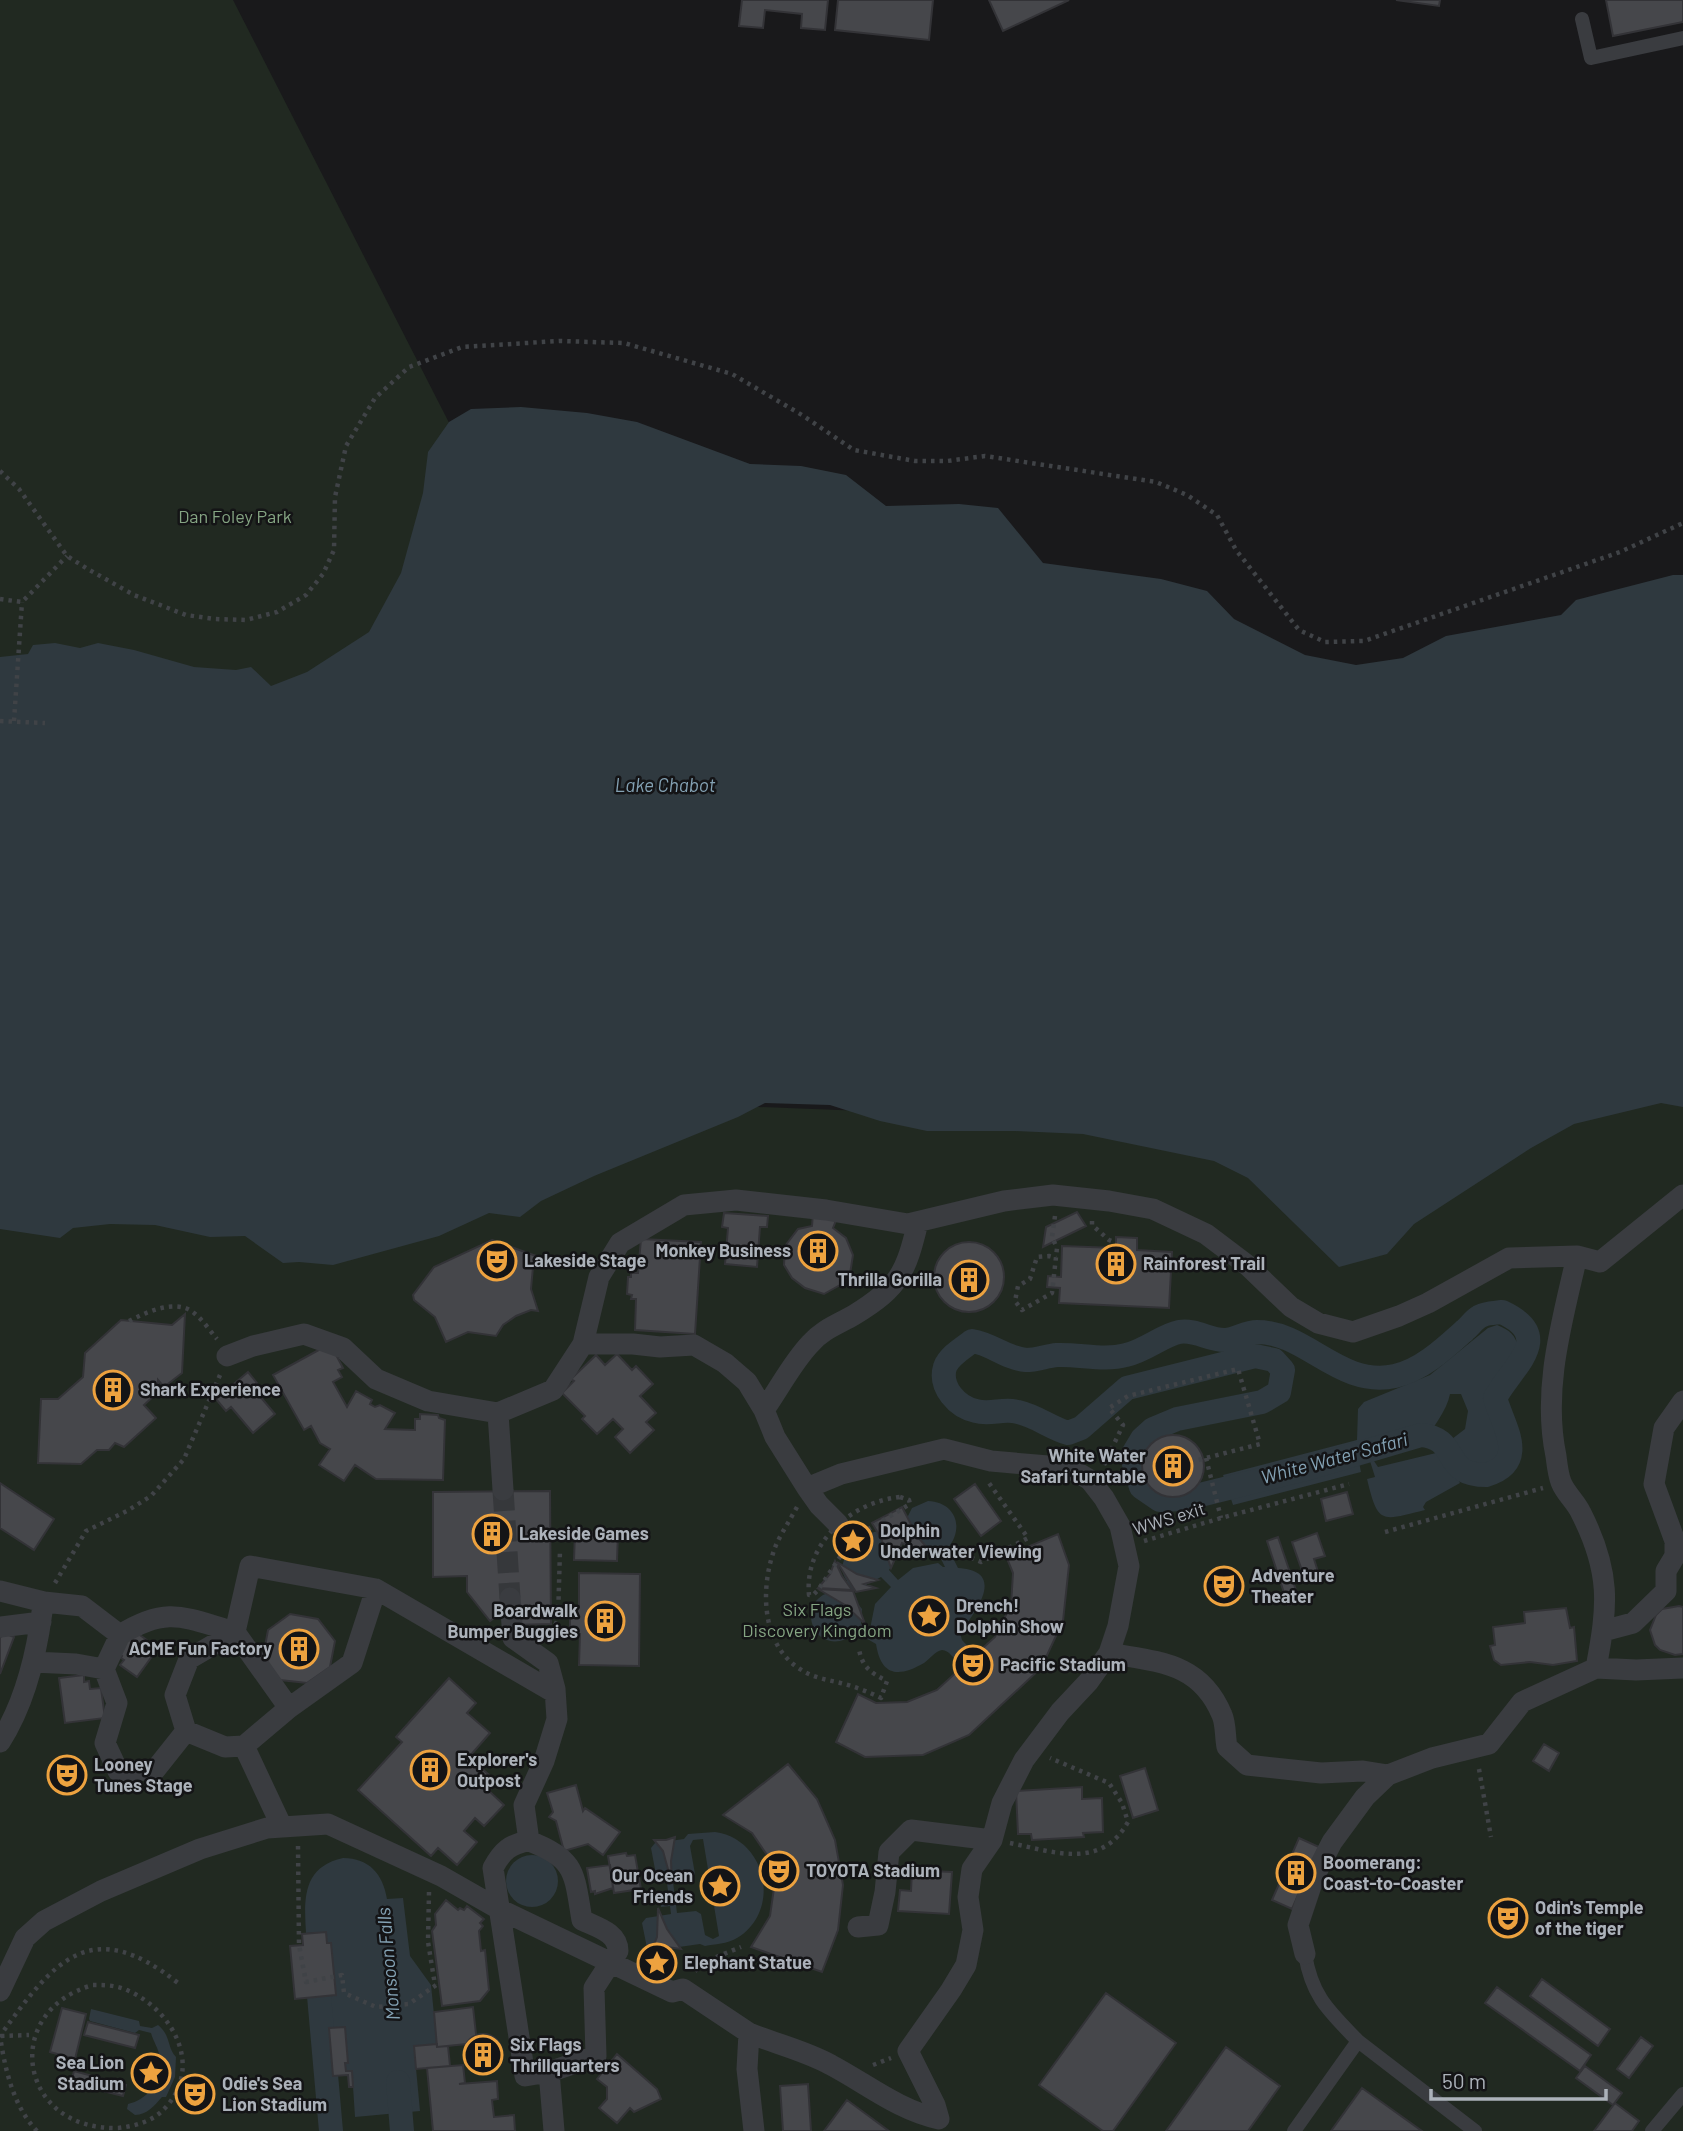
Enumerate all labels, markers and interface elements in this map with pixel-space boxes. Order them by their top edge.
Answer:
park label: Dan Foley Park [178,505,292,527]
water label: Lake Chabot [615,773,716,796]
building icon: Monkey Business [797,1230,839,1272]
place label: Monkey Business [656,1239,791,1261]
theatre icon: Lakeside Stage [476,1240,518,1282]
building icon: Rainforest Trail [1095,1243,1137,1285]
place label: Lakeside Stage [524,1249,647,1271]
place label: Rainforest Trail [1143,1252,1265,1274]
building icon: Thrilla Gorilla [948,1259,990,1301]
place label: Thrilla Gorilla [837,1268,942,1290]
building icon: Shark Experience [92,1369,134,1411]
place label: Shark Experience [140,1378,281,1400]
water label: White Water Safari [1258,1427,1410,1488]
place label: White Water Safari turntable [1021,1444,1146,1487]
building icon: White Water Safari turntable [1152,1445,1194,1487]
street label: WWS exit [1130,1497,1208,1539]
building icon: Lakeside Games [471,1513,513,1555]
place label: Dolphin Underwater Viewing [880,1519,1042,1562]
place icon: Dolphin Underwater Viewing [832,1520,874,1562]
place label: Lakeside Games [519,1522,649,1544]
place label: Adventure Theater [1251,1564,1335,1607]
theatre icon: Adventure Theater [1203,1565,1245,1607]
place label: Drench! Dolphin Show [956,1594,1064,1637]
place icon: Drench! Dolphin Show [908,1595,950,1637]
park label: Six Flags Discovery Kingdom [742,1598,892,1641]
place label: Boardwalk Bumper Buggies [447,1599,578,1642]
building icon: Boardwalk Bumper Buggies [584,1600,626,1642]
building icon: ACME Fun Factory [278,1628,320,1670]
place label: ACME Fun Factory [128,1637,272,1659]
theatre icon: Pacific Stadium [952,1644,994,1686]
place label: Pacific Stadium [1000,1653,1126,1675]
place label: Explorer's Outpost [457,1748,537,1791]
building icon: Explorer's Outpost [409,1749,451,1791]
place label: Looney Tunes Stage [94,1753,193,1796]
theatre icon: Looney Tunes Stage [46,1754,88,1796]
theatre icon: TOYOTA Stadium [758,1850,800,1892]
place label: Boomerang: Coast-to-Coaster [1323,1851,1463,1894]
building icon: Boomerang: Coast-to-Coaster [1275,1852,1317,1894]
place label: TOYOTA Stadium [806,1859,940,1881]
place label: Our Ocean Friends [612,1864,693,1907]
place icon: Our Ocean Friends [699,1865,741,1907]
place label: Odin's Temple of the tiger [1535,1896,1644,1939]
theatre icon: Odin's Temple of the tiger [1487,1897,1529,1939]
water label: Monsoon Falls [371,1906,404,2021]
place icon: Elephant Statue [636,1942,678,1984]
place label: Elephant Statue [684,1951,812,1973]
place label: Six Flags Thrillquarters [510,2033,620,2076]
building icon: Six Flags Thrillquarters [462,2034,504,2076]
place label: Sea Lion Stadium [56,2051,124,2094]
place icon: Sea Lion Stadium [130,2052,172,2094]
scale bar [1431,2058,1606,2102]
text: 50 m [1442,2068,1486,2093]
place label: Odie's Sea Lion Stadium [222,2072,327,2115]
theatre icon: Odie's Sea Lion Stadium [174,2073,216,2115]

